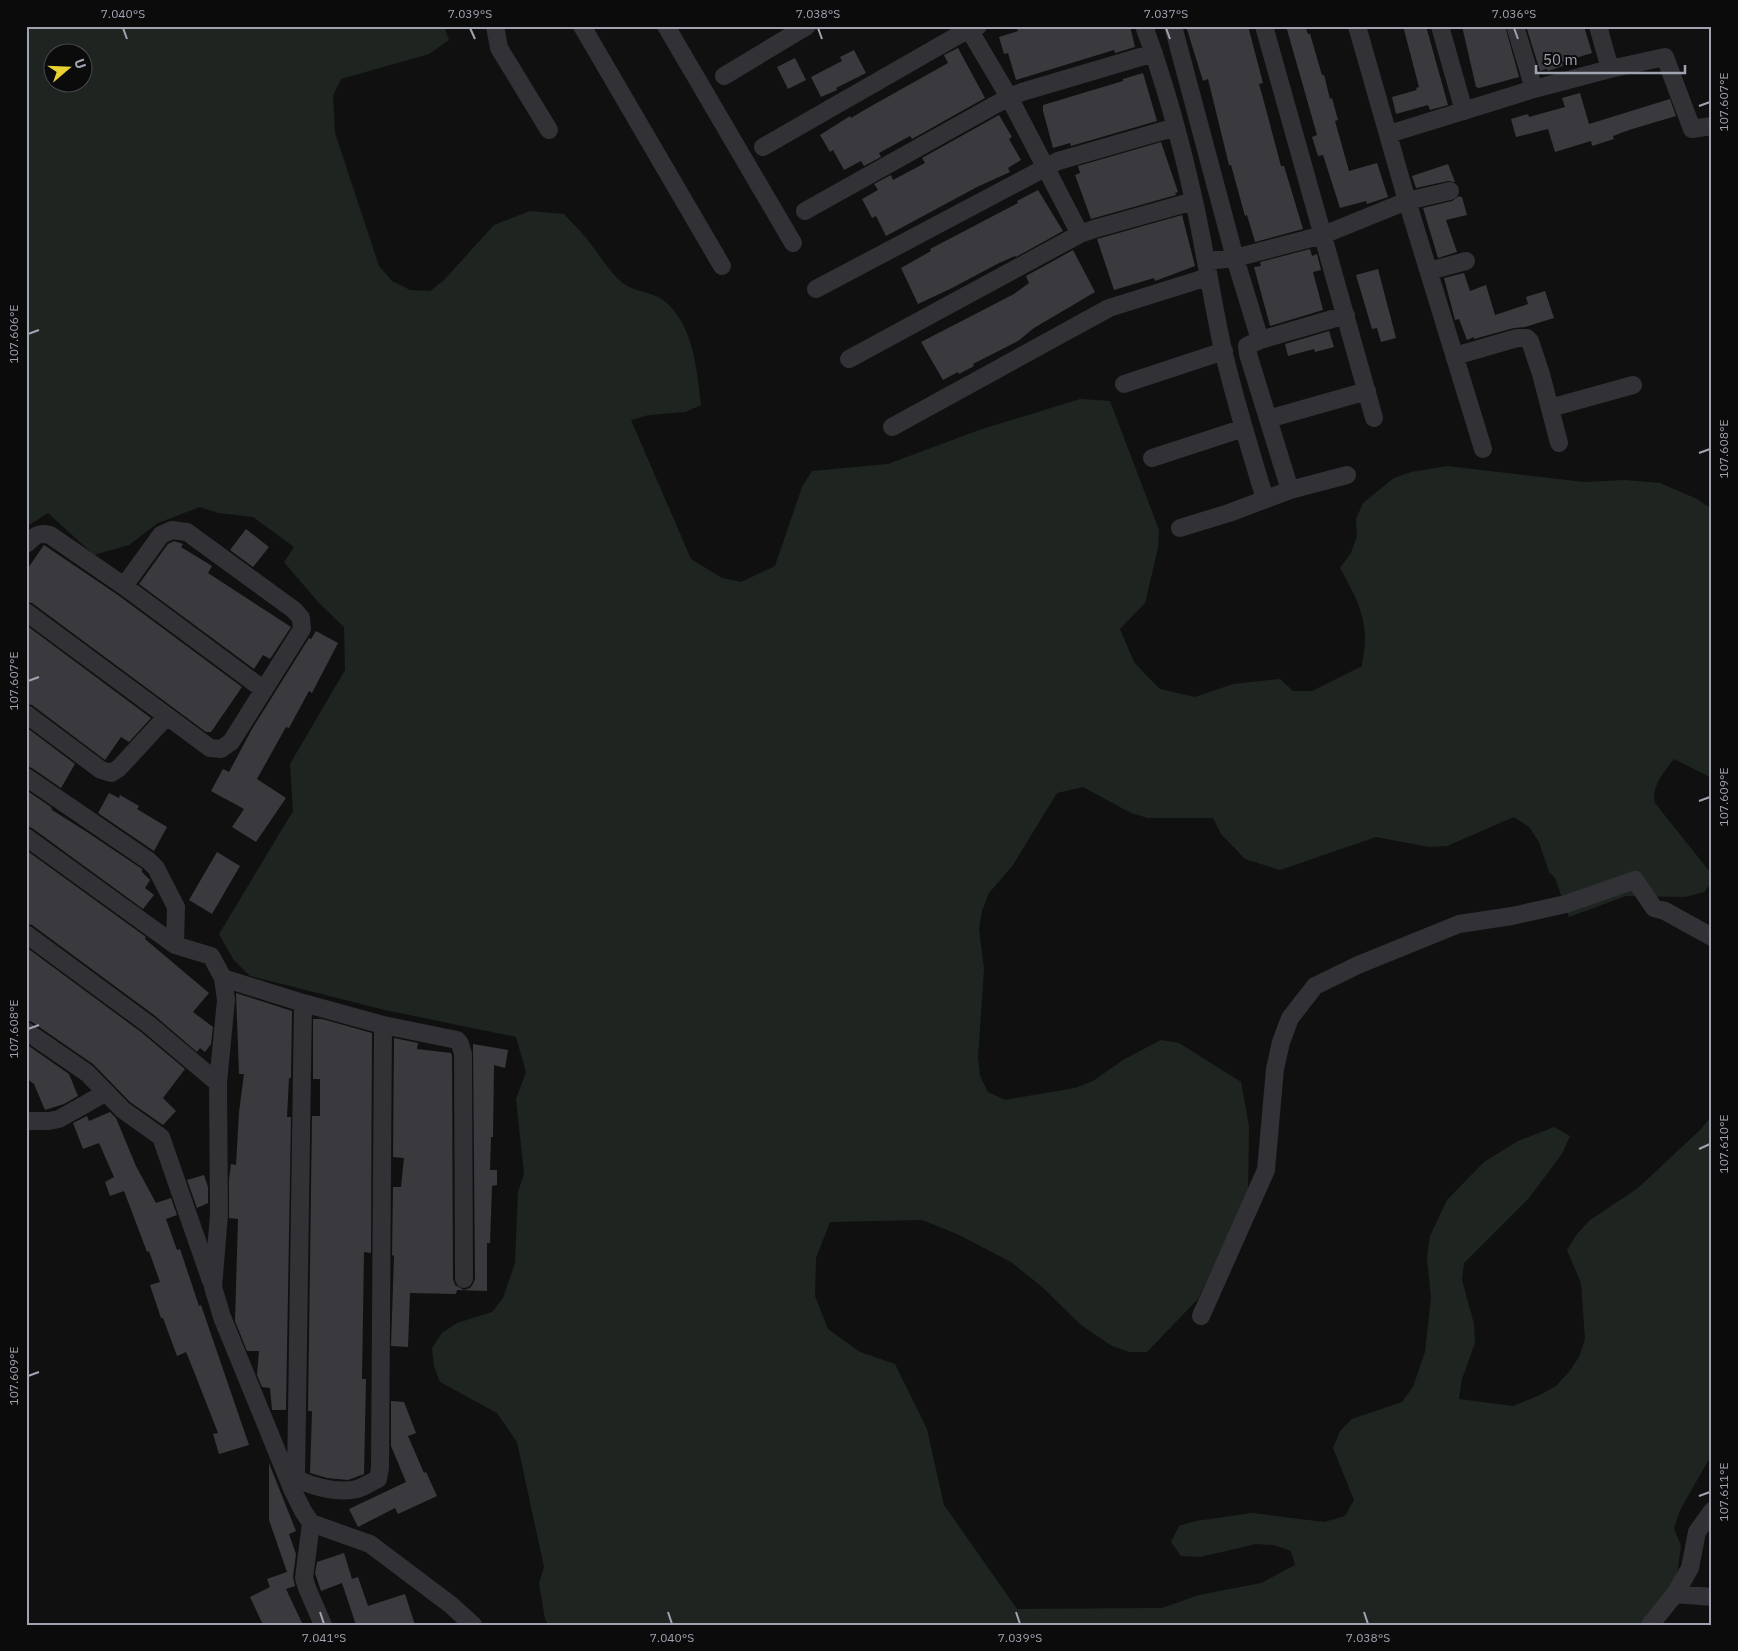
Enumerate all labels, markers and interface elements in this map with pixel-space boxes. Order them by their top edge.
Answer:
text: 7.040°S [101,6,145,21]
text: 7.039°S [448,6,492,21]
text: 7.038°S [796,6,840,21]
text: 7.037°S [1144,6,1188,21]
text: 7.036°S [1492,6,1536,21]
north arrow [42,42,92,92]
scale bar [1536,42,1684,74]
text: 50 m [1543,50,1578,69]
text: U [70,56,90,71]
text: 107.607°E [1716,72,1731,132]
text: 107.606°E [6,304,21,364]
text: 107.608°E [1716,419,1731,479]
text: 107.607°E [6,651,21,711]
text: 107.609°E [1716,767,1731,827]
text: 107.608°E [6,999,21,1059]
text: 107.610°E [1716,1114,1731,1174]
text: 107.609°E [6,1346,21,1406]
text: 107.611°E [1716,1462,1731,1522]
text: 7.041°S [302,1630,346,1645]
text: 7.040°S [650,1630,694,1645]
text: 7.039°S [998,1630,1042,1645]
text: 7.038°S [1346,1630,1390,1645]

